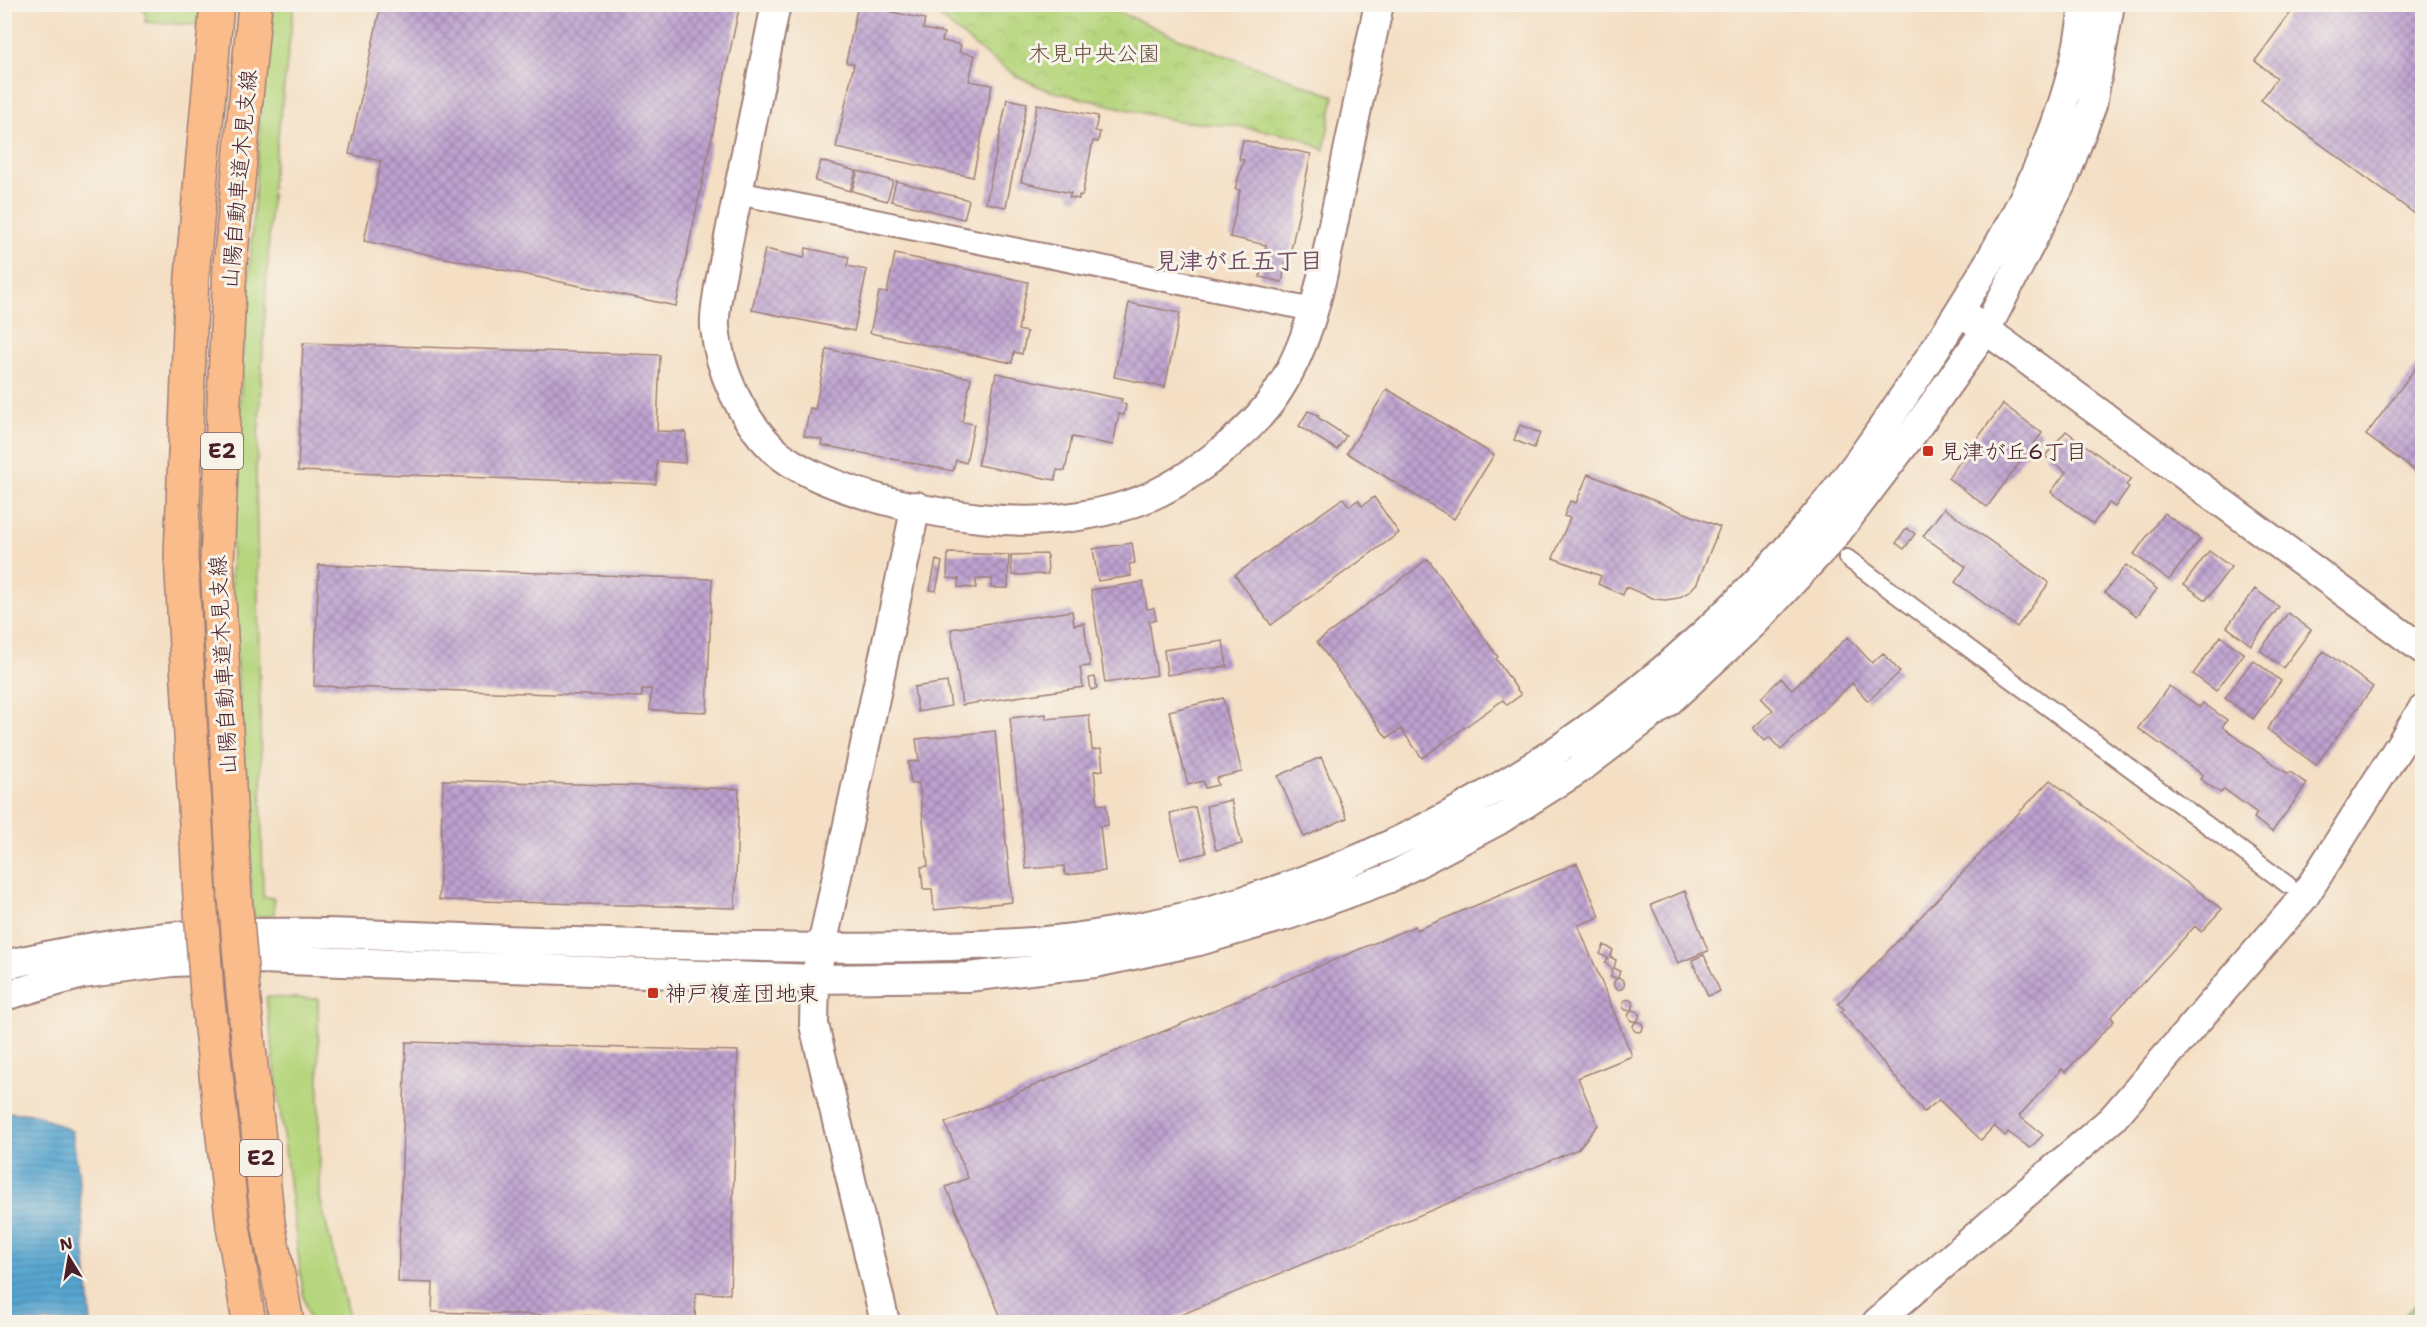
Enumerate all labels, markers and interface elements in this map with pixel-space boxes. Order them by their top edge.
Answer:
park label: 木見中央公園 [1028,39,1160,68]
street label: 山陽自動車道木見支線 [215,68,263,290]
district label: 見津が丘五丁目 [1155,245,1323,277]
road number: E2 [201,433,243,469]
place label: 見津が丘6丁目 [1940,437,2087,466]
marker: 見津が丘6丁目 [1921,444,1935,458]
street label: 山陽自動車道木見支線 [203,554,243,776]
place label: 神戸複産団地東 [665,979,819,1008]
marker: 神戸複産団地東 [646,986,660,1000]
road number: E2 [240,1140,282,1176]
north arrow [39,1228,99,1288]
text: N [58,1232,74,1255]

